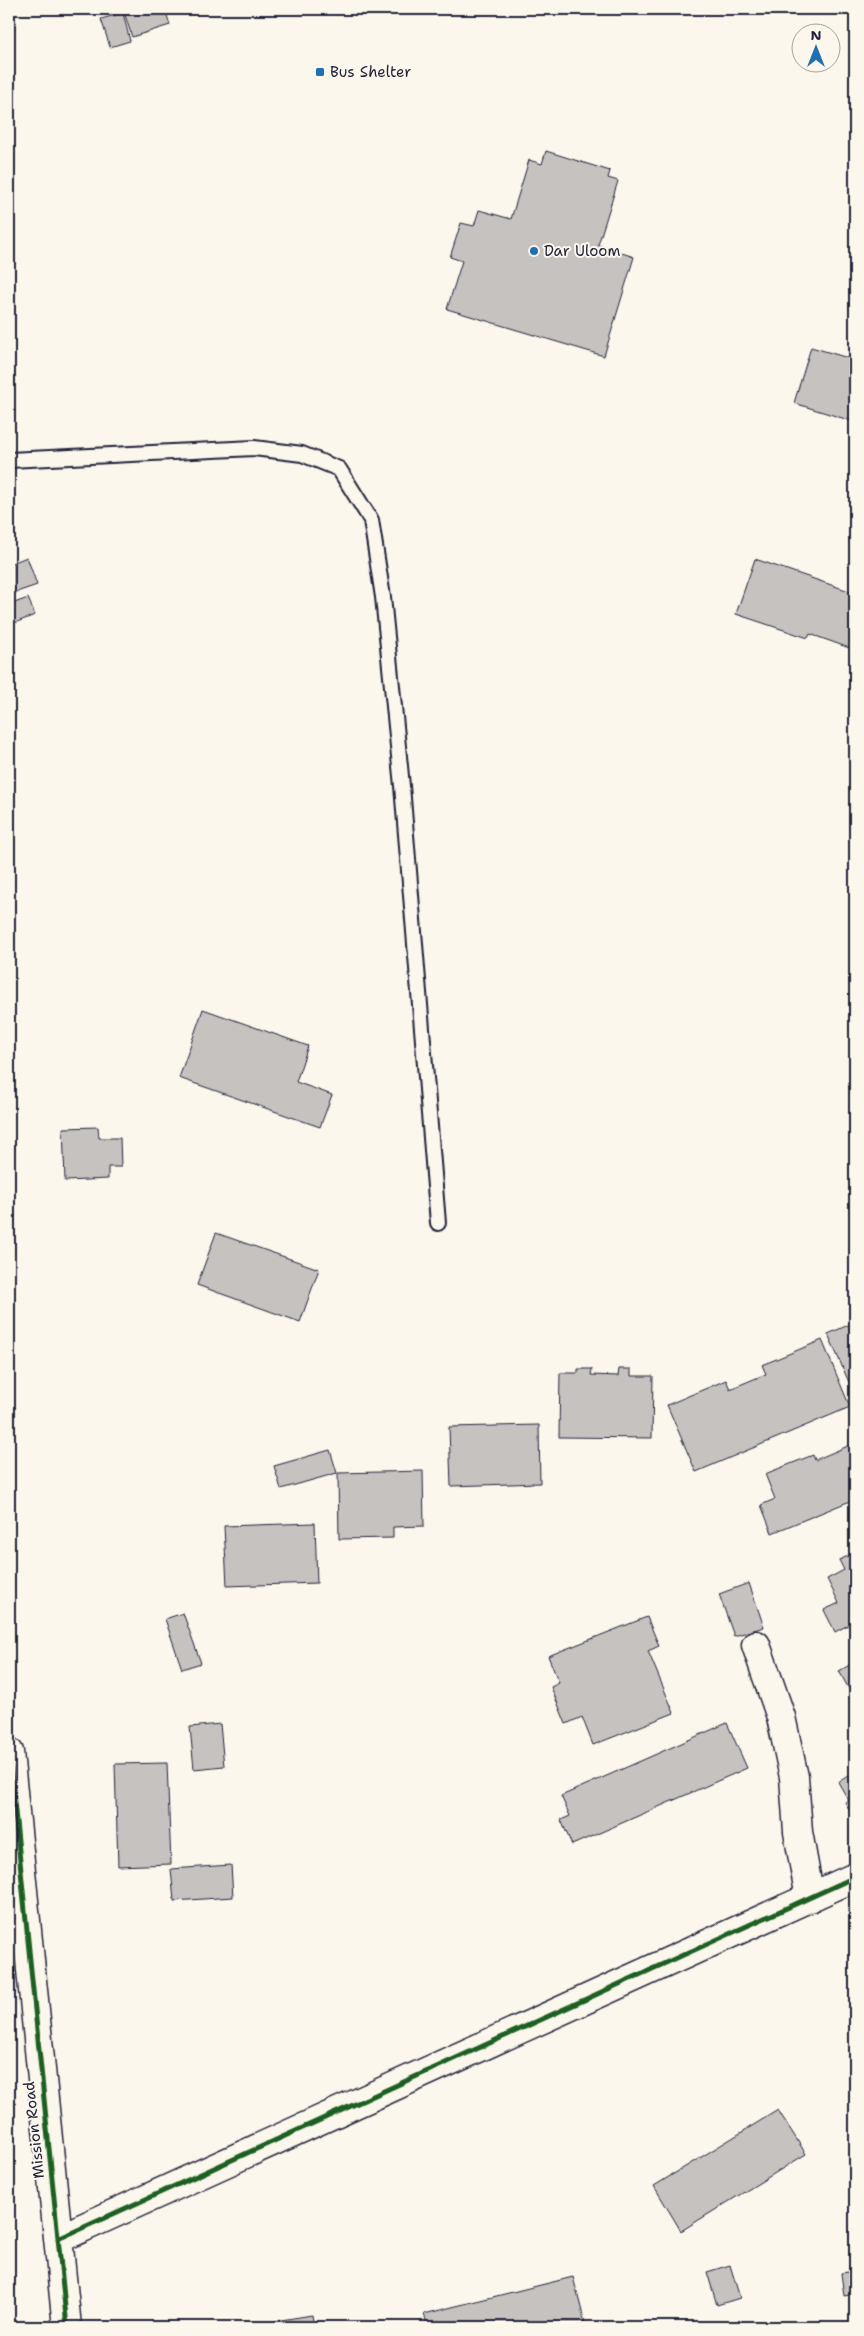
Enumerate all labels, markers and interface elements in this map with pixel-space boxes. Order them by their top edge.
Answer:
north arrow [792,22,842,72]
text: N [810,26,822,44]
place label: Bus Shelter [330,62,411,82]
marker: Bus Shelter [314,66,326,78]
place label: Dar Uloom [544,241,620,261]
marker: Dar Uloom [528,245,540,257]
street label: Mission Road [19,2080,49,2180]

